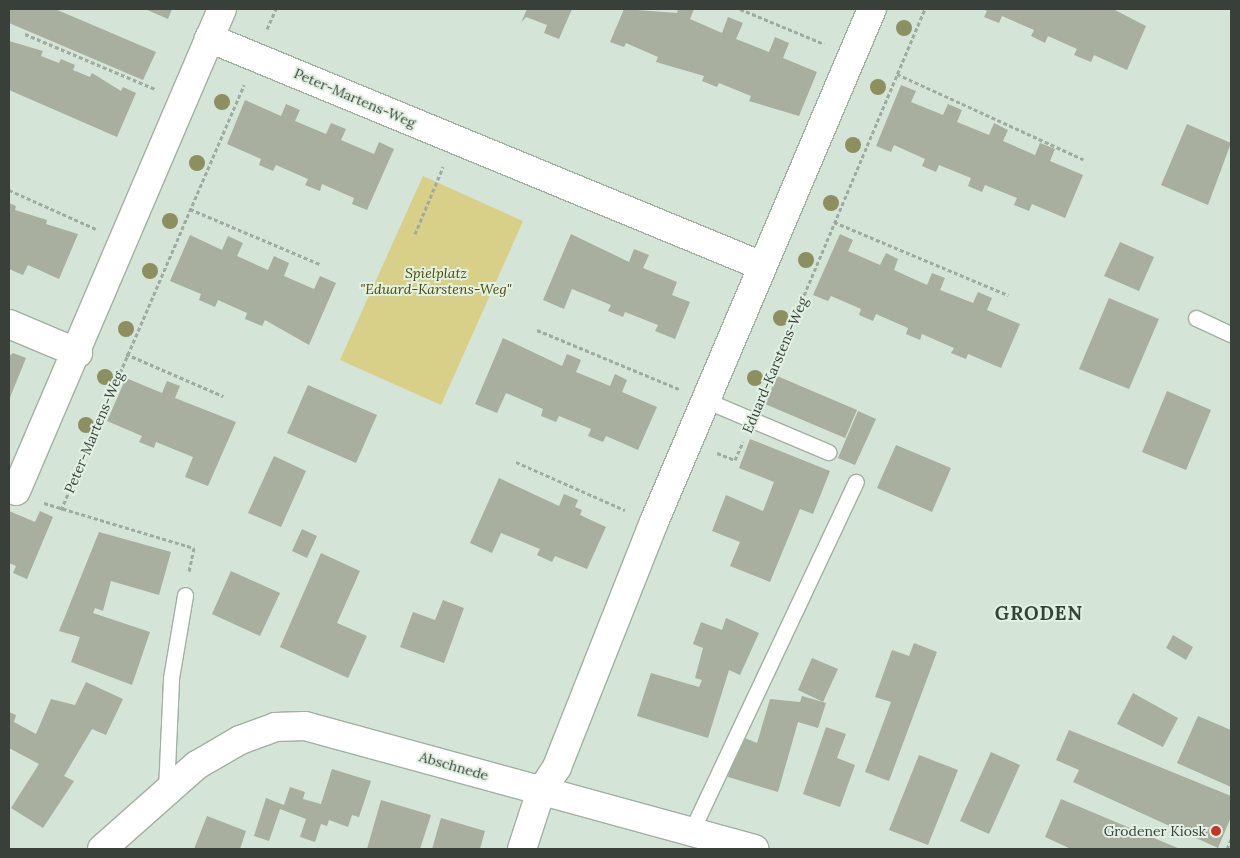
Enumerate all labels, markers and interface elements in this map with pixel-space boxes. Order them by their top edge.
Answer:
street label: Peter-Martens-Weg [292,65,418,131]
park label: Spielplatz "Eduard-Karstens-Weg" [360,265,512,298]
street label: Eduard-Karstens-Weg [739,294,811,436]
street label: Peter-Martens-Weg [61,369,127,495]
district label: GRODEN [994,603,1084,625]
street label: Abschnede [417,748,491,784]
place label: Grodener Kiosk [1104,823,1206,839]
marker: Grodener Kiosk [1210,825,1222,837]

